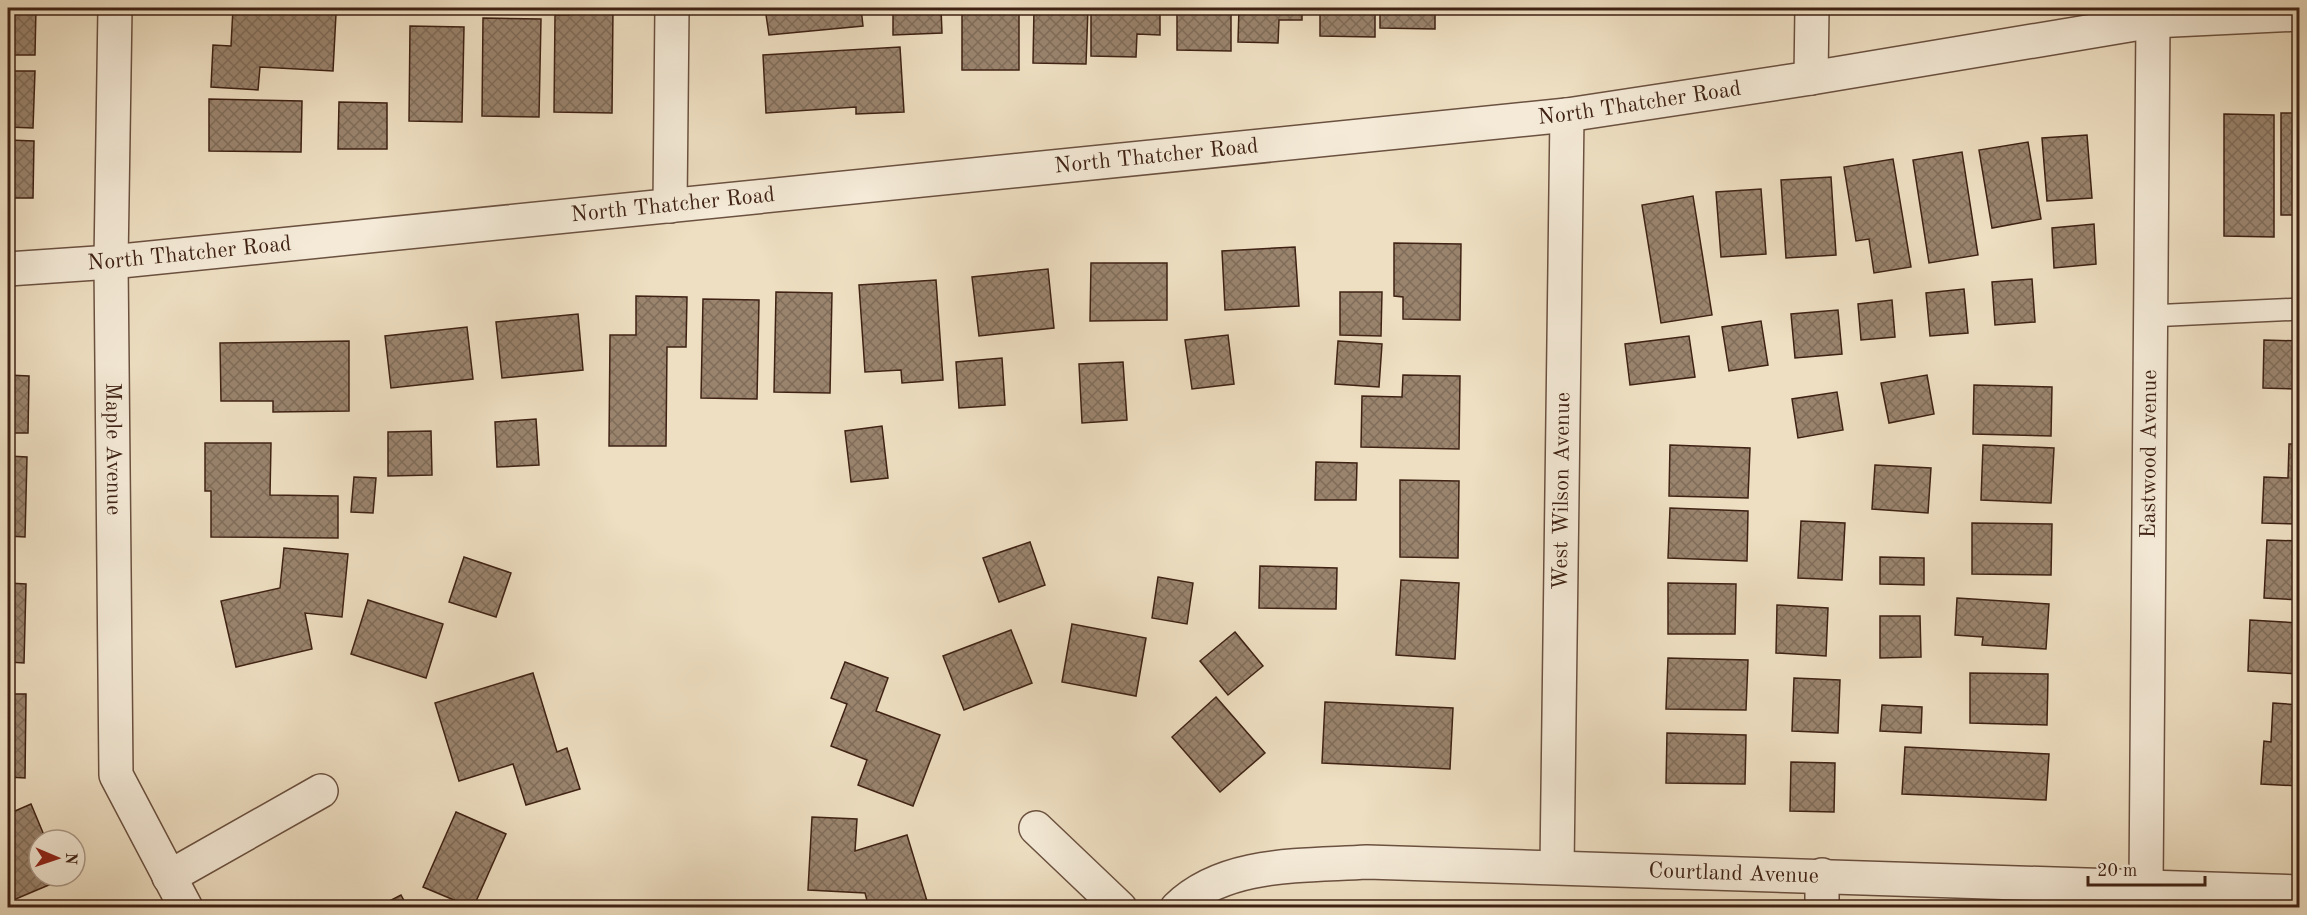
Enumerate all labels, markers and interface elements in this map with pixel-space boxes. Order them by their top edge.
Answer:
street label: North Thatcher Road [1537,78,1742,129]
street label: North Thatcher Road [1053,135,1260,178]
street label: North Thatcher Road [570,184,776,227]
street label: North Thatcher Road [87,233,292,275]
street label: Eastwood Avenue [2138,370,2161,538]
street label: Maple Avenue [101,382,124,516]
street label: West Wilson Avenue [1550,392,1574,590]
north arrow [27,828,87,888]
scale bar [2088,849,2205,887]
text: N [62,852,78,866]
street label: Courtland Avenue [1648,860,1819,888]
text: 20 m [2097,862,2137,880]

